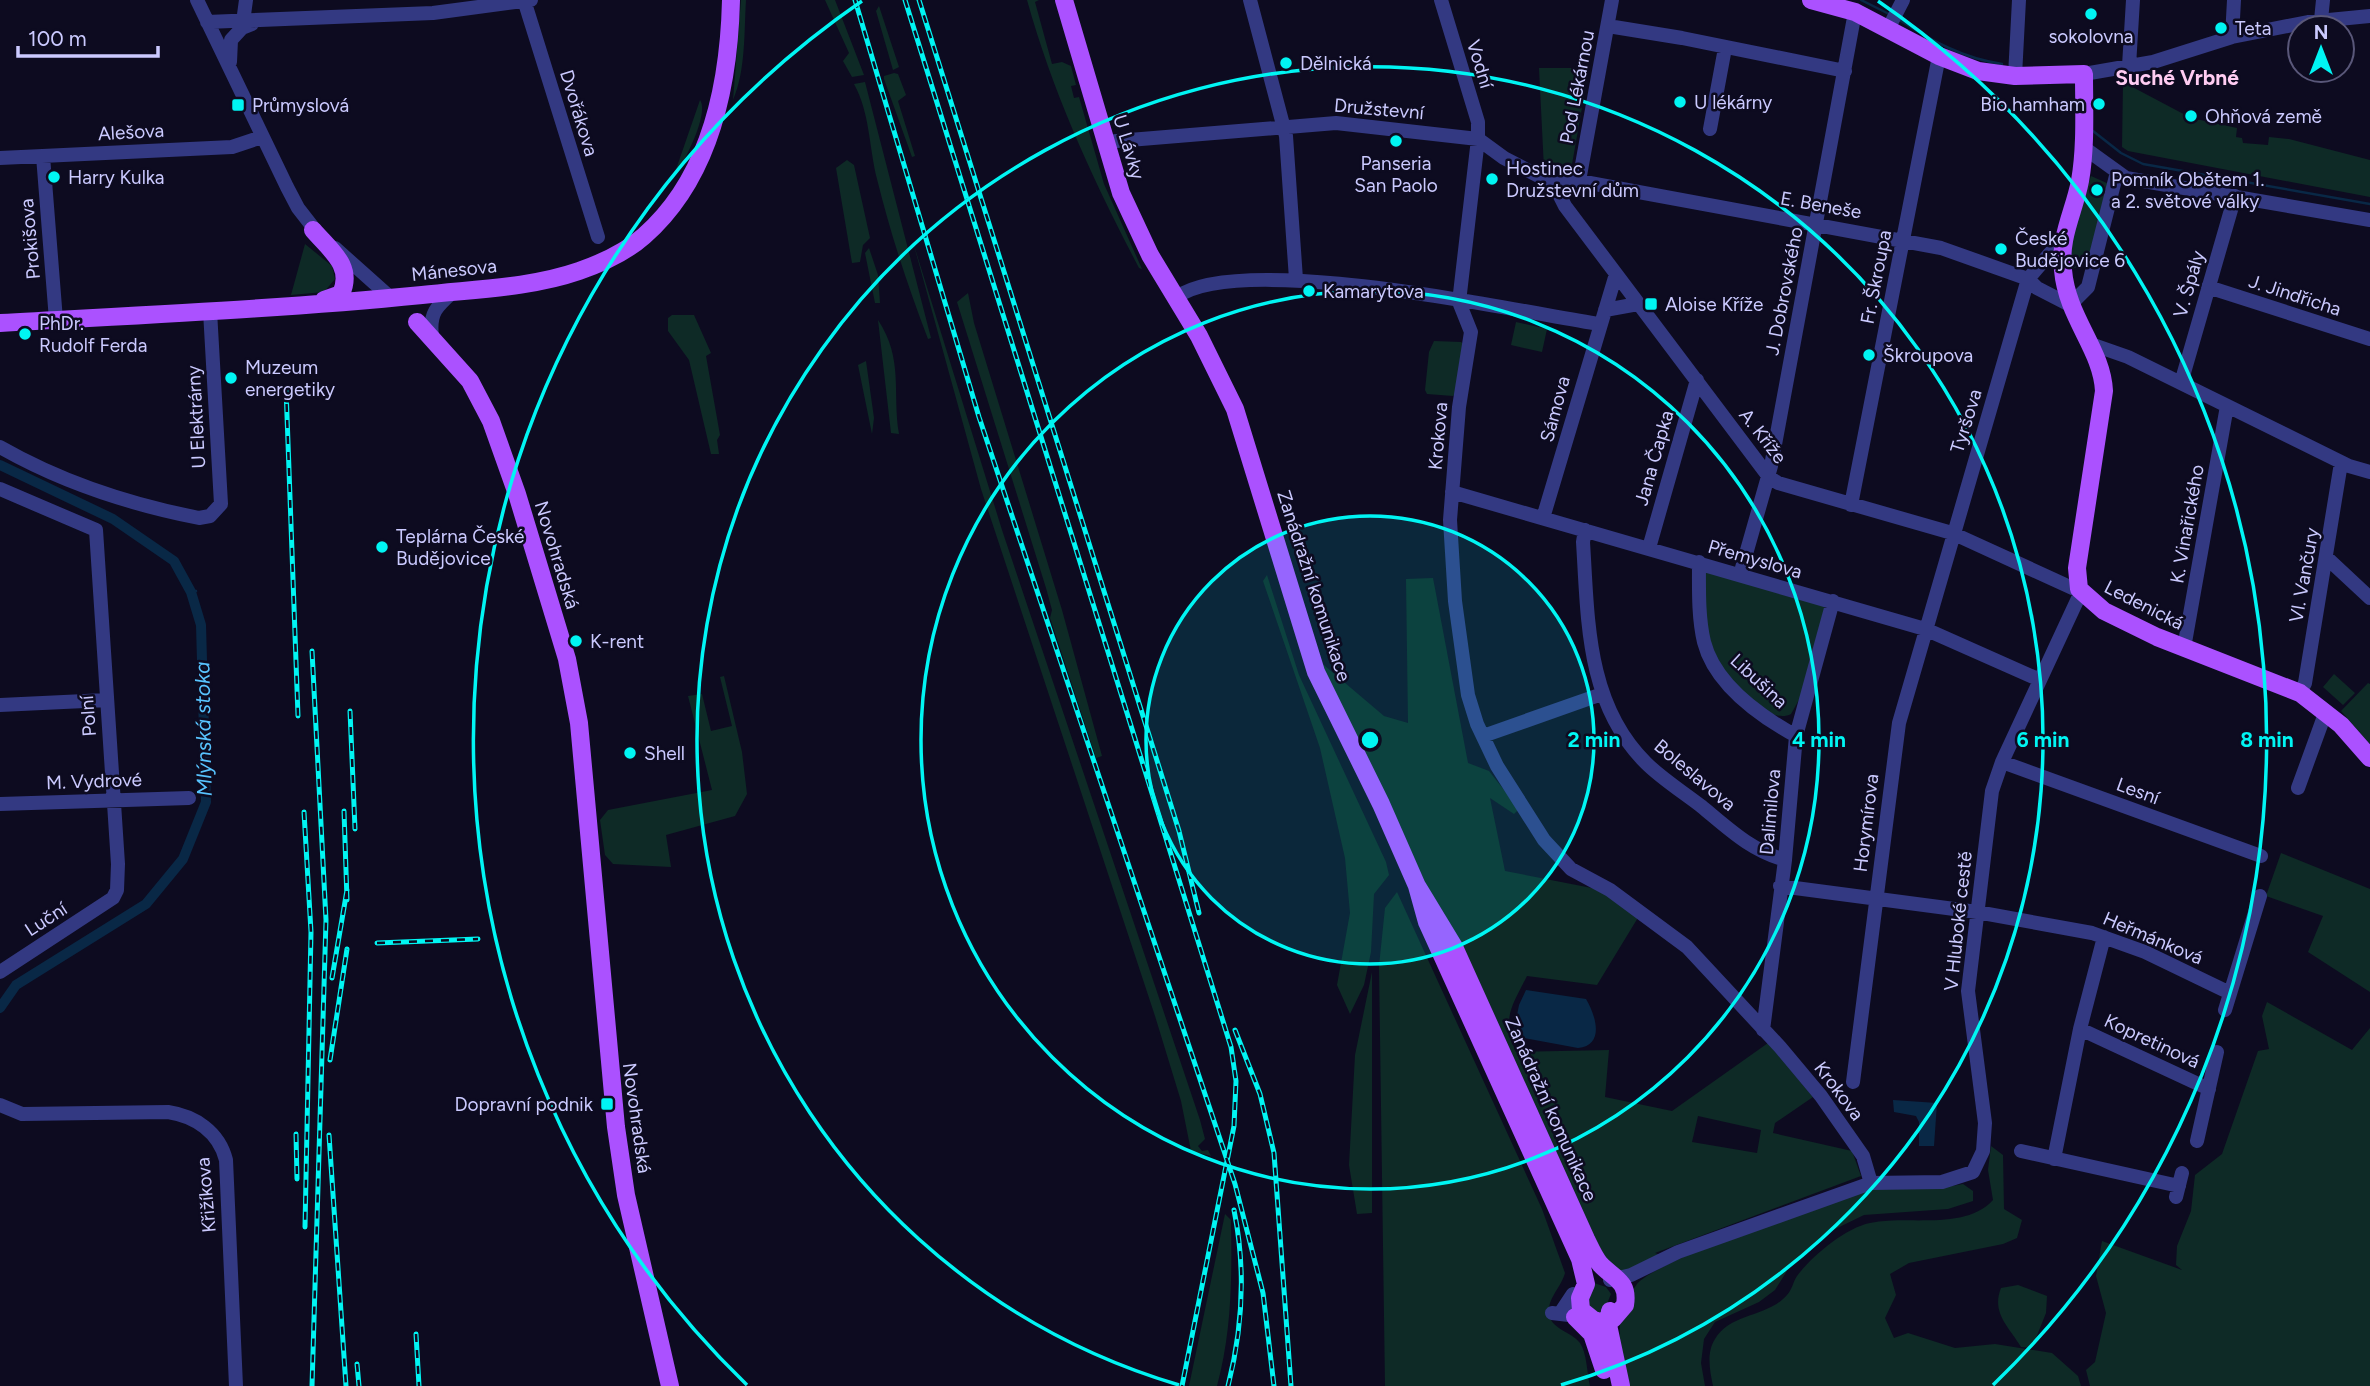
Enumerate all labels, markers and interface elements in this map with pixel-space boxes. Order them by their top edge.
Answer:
marker: sokolovna [2083,6,2099,22]
scale bar [18,14,158,58]
north arrow [2286,14,2356,84]
place label: Teta [2235,17,2272,40]
marker: Teta [2213,20,2229,36]
text: N [2314,21,2328,44]
place label: sokolovna [2048,25,2134,48]
text: 100 m [28,26,87,51]
street label: Pod Lékárnou [1555,28,1599,146]
street label: Vodní [1462,37,1499,93]
place label: Dělnická [1300,52,1372,75]
marker: Dělnická [1278,55,1294,71]
district label: Suché Vrbné [2115,65,2239,90]
street label: Dvořákova [555,67,603,159]
place label: U lékárny [1694,91,1772,114]
place label: Bio hamham [1980,93,2085,116]
place label: Průmyslová [252,94,349,117]
street label: Družstevní [1333,94,1427,125]
marker: U lékárny [1672,94,1688,110]
marker: Bio hamham [2091,96,2107,112]
marker: Průmyslová [230,97,246,113]
place label: Ohňová země [2205,105,2322,128]
marker: Ohňová země [2183,108,2199,124]
street label: U Lávky [1108,112,1150,182]
street label: Alešova [97,119,165,145]
marker: Panseria San Paolo [1388,133,1404,149]
place label: Panseria San Paolo [1354,152,1438,197]
place label: Hostinec Družstevní dům [1506,157,1639,202]
place label: Harry Kulka [68,166,165,189]
place label: Pomník Obětem 1. a 2. světové války [2111,168,2264,213]
marker: Harry Kulka [46,169,62,185]
marker: Hostinec Družstevní dům [1484,171,1500,187]
marker: Pomník Obětem 1. a 2. světové války [2089,182,2105,198]
street label: E. Beneše [1779,187,1863,223]
street label: Prokišova [15,198,45,280]
street label: J. Dobrovského [1760,225,1808,357]
place label: České Budějovice 6 [2015,227,2125,272]
street label: Fr. Škroupa [1856,228,1896,326]
marker: České Budějovice 6 [1993,241,2009,257]
street label: V. Špály [2168,248,2210,320]
street label: Mánesova [410,254,498,286]
street label: J. Jindřicha [2246,269,2344,321]
place label: Kamarytova [1323,280,1424,303]
marker: Kamarytova [1301,283,1317,299]
place label: Aloise Kříže [1665,293,1763,316]
marker: Aloise Kříže [1643,296,1659,312]
place label: PhDr. Rudolf Ferda [39,312,147,357]
marker: PhDr. Rudolf Ferda [17,326,33,342]
place label: Škroupova [1883,344,1973,367]
marker: Škroupova [1861,347,1877,363]
place label: Muzeum energetiky [245,356,335,401]
street label: U Elektrárny [182,365,210,469]
marker: Muzeum energetiky [223,370,239,386]
street label: Sámova [1535,373,1575,445]
street label: Tyršova [1945,386,1987,456]
street label: Krokova [1424,401,1452,471]
street label: A. Kříže [1734,404,1792,468]
street label: Jana Čapka [1629,408,1679,508]
street label: K. Vinařického [2165,463,2209,585]
street label: Zanádražní komunikace [1272,488,1356,684]
street label: Novohradská [530,498,584,612]
place label: Teplárna České Budějovice [396,525,525,570]
street label: Vl. Vančury [2284,526,2324,624]
street label: Přemyslova [1705,535,1805,583]
marker: Teplárna České Budějovice [374,539,390,555]
street label: Ledenická [2101,575,2187,635]
place label: K-rent [590,630,644,653]
marker: K-rent [568,633,584,649]
street label: Libušina [1726,649,1792,713]
water label: Mlýnská stoka [189,661,217,797]
street label: Polní [75,693,101,737]
text: 2 min [1568,727,1620,752]
text: 4 min [1792,727,1846,752]
text: 6 min [2017,727,2069,752]
text: 8 min [2240,727,2294,752]
centre of rings [1358,728,1382,752]
street label: Boleslavova [1649,734,1741,816]
place label: Shell [644,742,685,765]
marker: Shell [622,745,638,761]
street label: M. Vydrové [46,768,142,794]
street label: Dalimilova [1755,768,1785,856]
street label: Horymírova [1849,773,1883,873]
street label: Lesní [2113,773,2164,810]
street label: V Hluboké cestě [1939,850,1977,992]
street label: Luční [21,896,73,941]
street label: Heřmánková [2099,907,2207,969]
street label: Kopretinová [2101,1009,2203,1073]
street label: Zanádražní komunikace [1500,1013,1602,1205]
street label: Krokova [1809,1057,1869,1125]
street label: Novohradská [618,1061,656,1175]
place label: Dopravní podnik [455,1093,594,1116]
marker: Dopravní podnik [599,1096,615,1112]
street label: Křižíkova [191,1157,221,1233]

